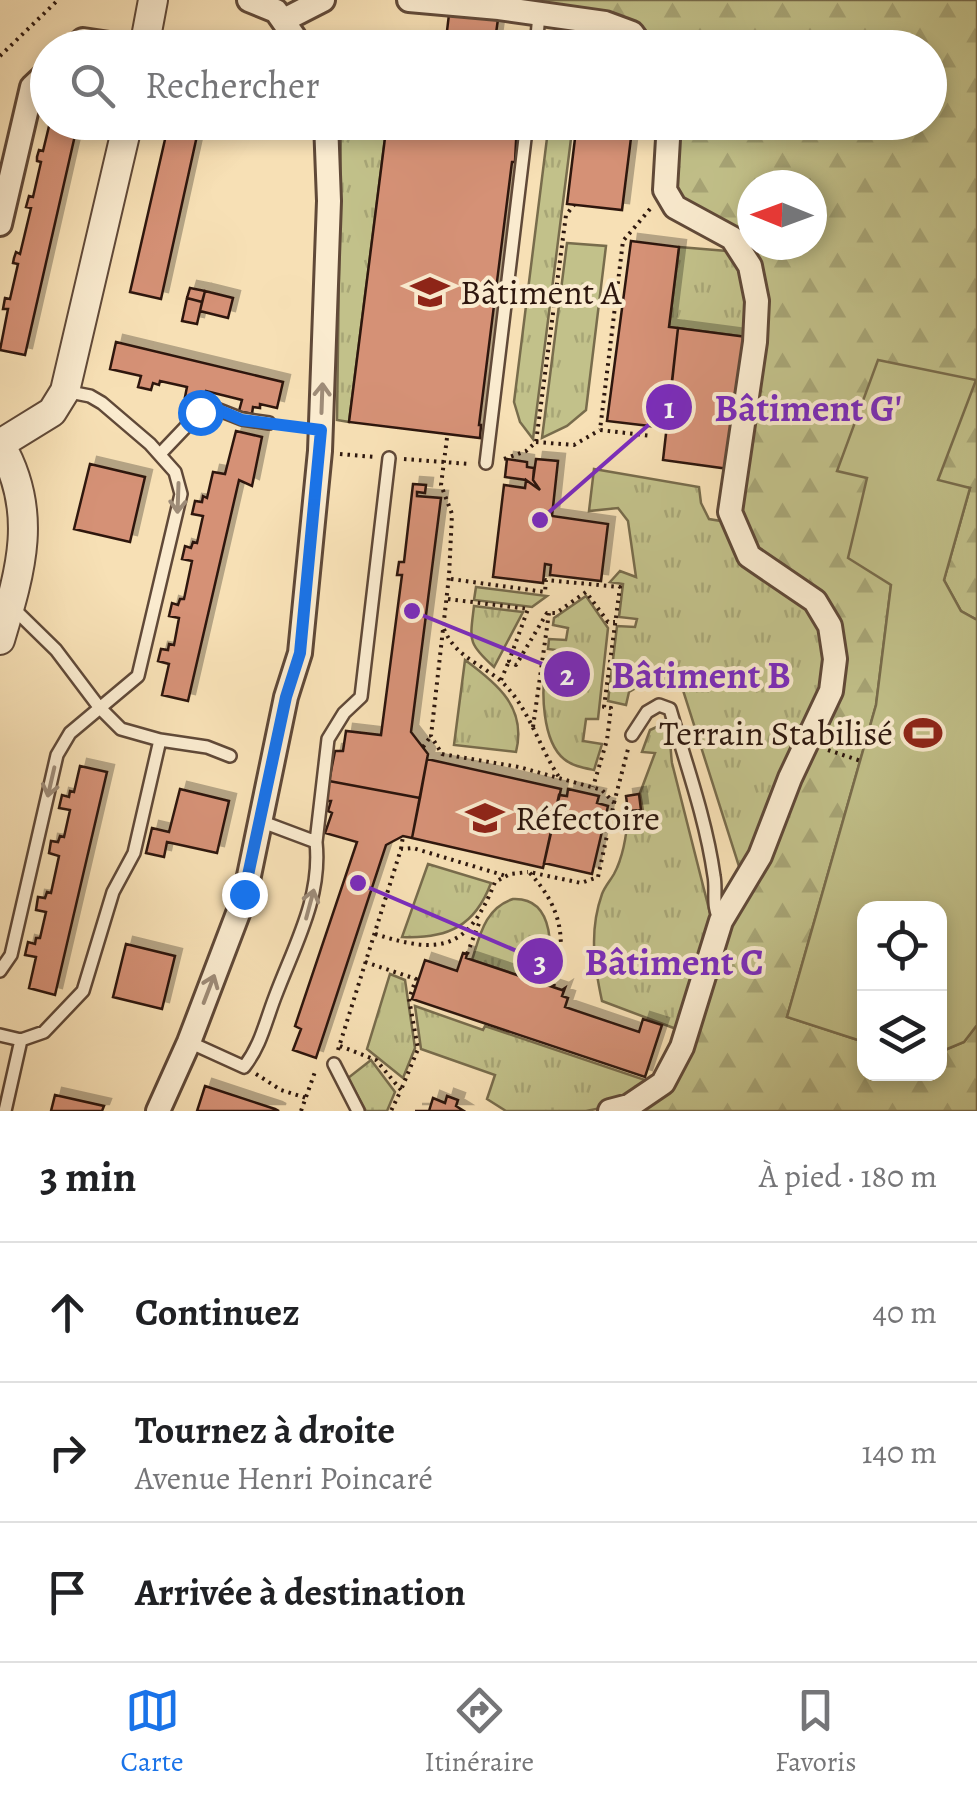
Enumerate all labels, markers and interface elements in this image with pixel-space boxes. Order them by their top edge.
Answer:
search box [30,30,947,140]
icon: search [65,58,120,113]
text: Rechercher [145,59,320,111]
north arrow [737,170,827,260]
place label: Bâtiment A [460,268,622,316]
school or university icon: Bâtiment A [409,271,451,313]
callout: Bâtiment G' [644,373,921,441]
one-way arrow [313,382,332,414]
text: Bâtiment G' [714,382,902,434]
text: 1 [664,388,675,428]
route start [178,390,224,436]
one-way arrow [168,481,187,514]
callout: Bâtiment B [542,640,811,708]
text: Bâtiment B [611,649,791,701]
text: 2 [560,655,575,695]
place label: Terrain Stabilisé [659,709,893,757]
sports icon: Terrain Stabilisé [902,712,944,754]
one-way arrow [40,765,59,797]
place label: Réfectoire [515,794,660,842]
school or university icon: Réfectoire [464,797,506,839]
route end [222,872,268,918]
one-way arrow [302,889,320,921]
map controls [857,901,947,1081]
button: locate [857,901,947,991]
callout: Bâtiment C [515,927,784,995]
text: Bâtiment C [584,936,764,988]
text: 3 [534,942,546,982]
one-way arrow [201,974,219,1005]
button: layers [857,991,947,1081]
text: 3 min [40,1148,136,1205]
text: À pied · 180 m [759,1154,937,1198]
icon: ahead [40,1285,95,1340]
text: Continuez [135,1286,300,1338]
text: 40 m [872,1290,937,1334]
text: Tournez à droite [135,1404,395,1456]
icon: right [40,1425,95,1480]
text: 140 m [862,1430,937,1474]
text: Avenue Henri Poincaré [135,1456,433,1500]
icon: arrive [40,1565,95,1620]
text: Arrivée à destination [135,1566,466,1618]
tab: Carte [120,1683,184,1781]
tab: Itinéraire [425,1683,534,1781]
tab: Favoris [775,1683,857,1781]

